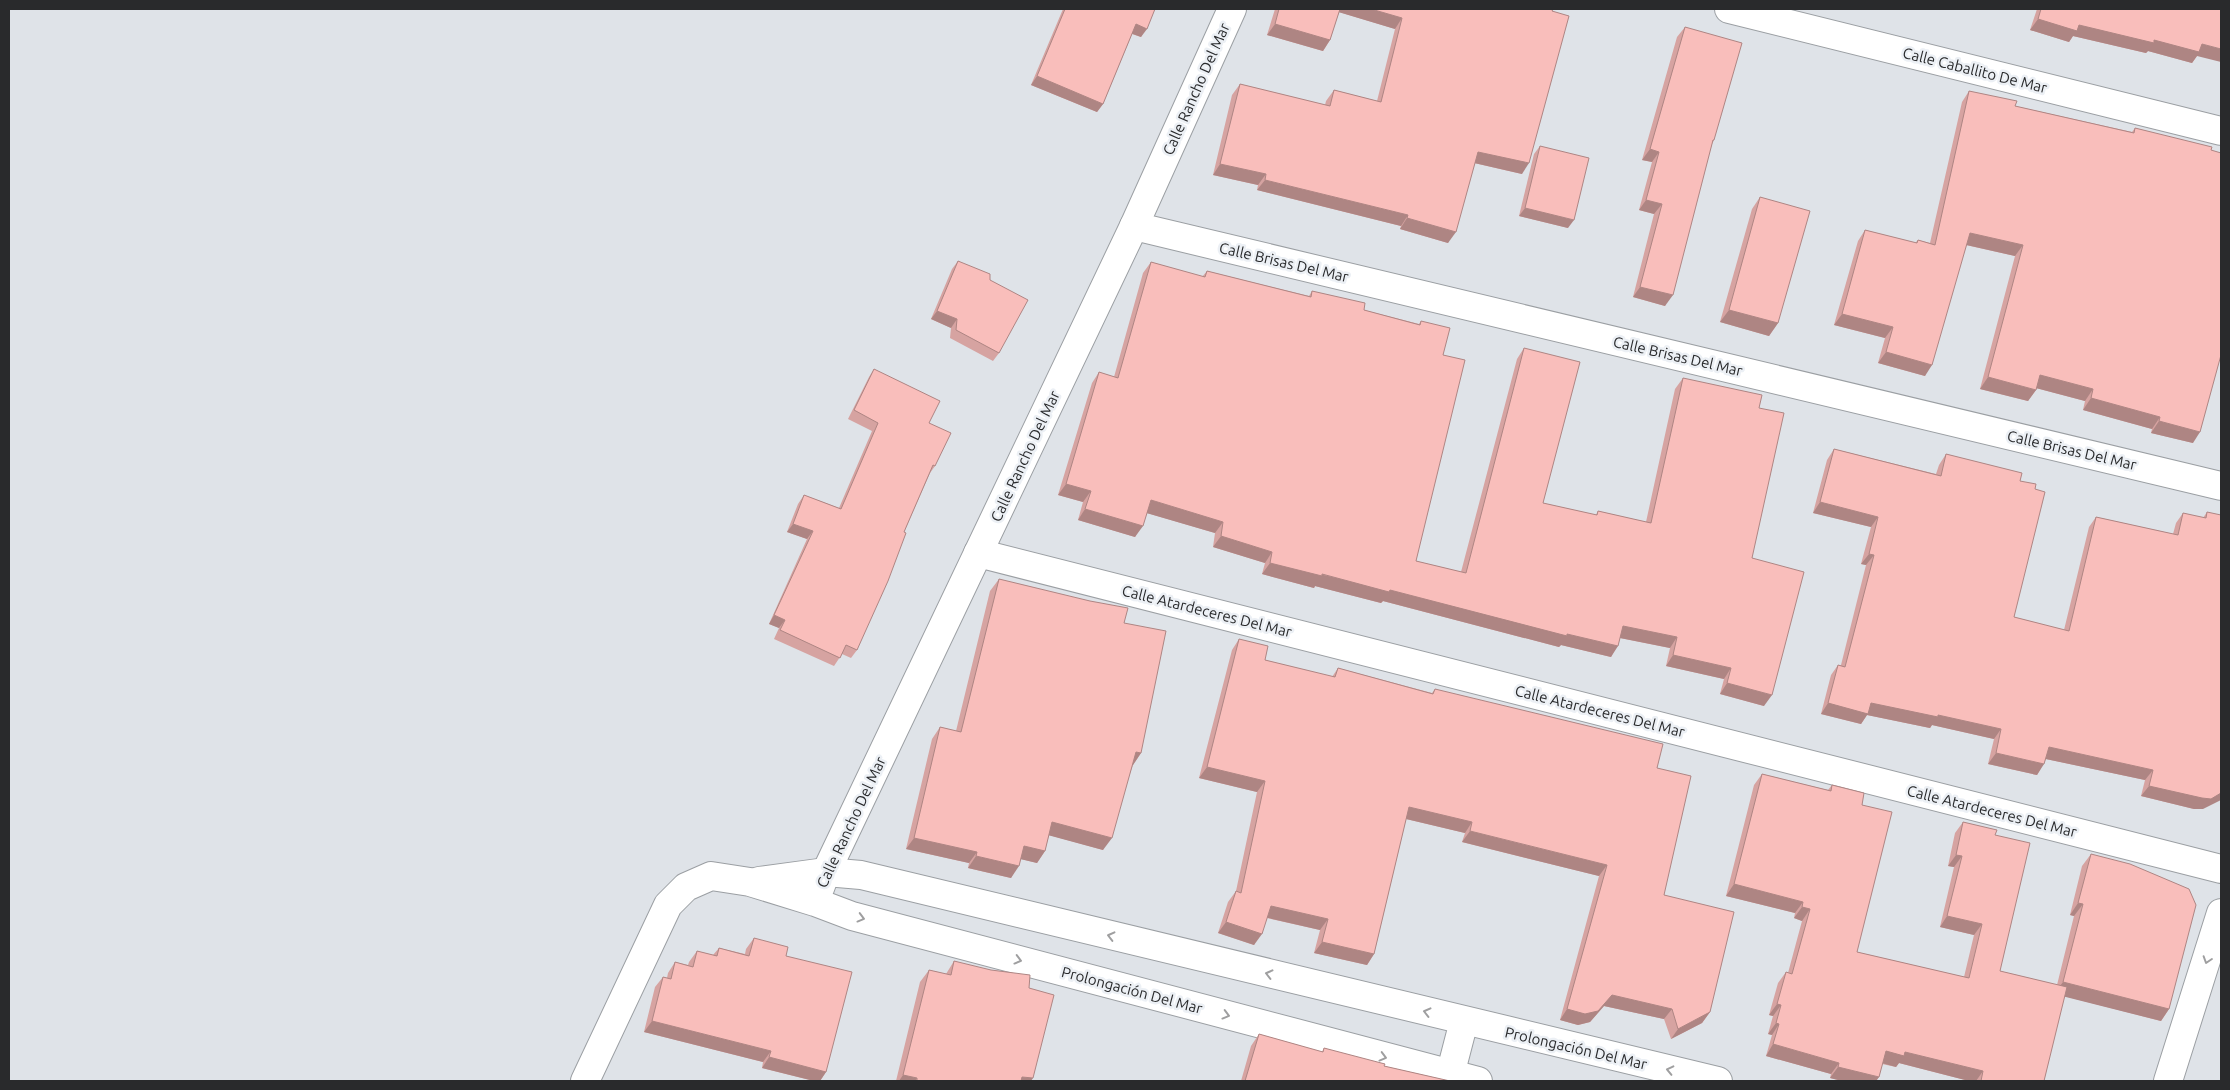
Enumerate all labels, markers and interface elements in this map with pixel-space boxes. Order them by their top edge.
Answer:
street label: Calle Rancho Del Mar [1159,20,1233,158]
street label: Calle Caballito De Mar [1901,44,2049,96]
street label: Calle Brisas Del Mar [1218,239,1351,285]
street label: Calle Brisas Del Mar [1612,333,1745,379]
street label: Calle Rancho Del Mar [987,388,1063,524]
street label: Calle Brisas Del Mar [2006,427,2139,473]
street label: Calle Atardeceres Del Mar [1120,582,1294,640]
street label: Calle Atardeceres Del Mar [1513,682,1687,740]
street label: Calle Rancho Del Mar [813,754,889,890]
street label: Calle Atardeceres Del Mar [1905,782,2079,840]
one-way arrow [856,912,865,923]
one-way arrow [1107,931,1116,942]
one-way arrow [1014,954,1022,965]
one-way arrow [2202,955,2212,963]
street label: Prolongación Del Mar [1060,963,1205,1017]
one-way arrow [1264,969,1273,980]
one-way arrow [1422,1007,1431,1018]
one-way arrow [1221,1009,1230,1020]
street label: Prolongación Del Mar [1503,1023,1649,1073]
one-way arrow [1378,1051,1386,1061]
one-way arrow [1666,1065,1675,1076]

